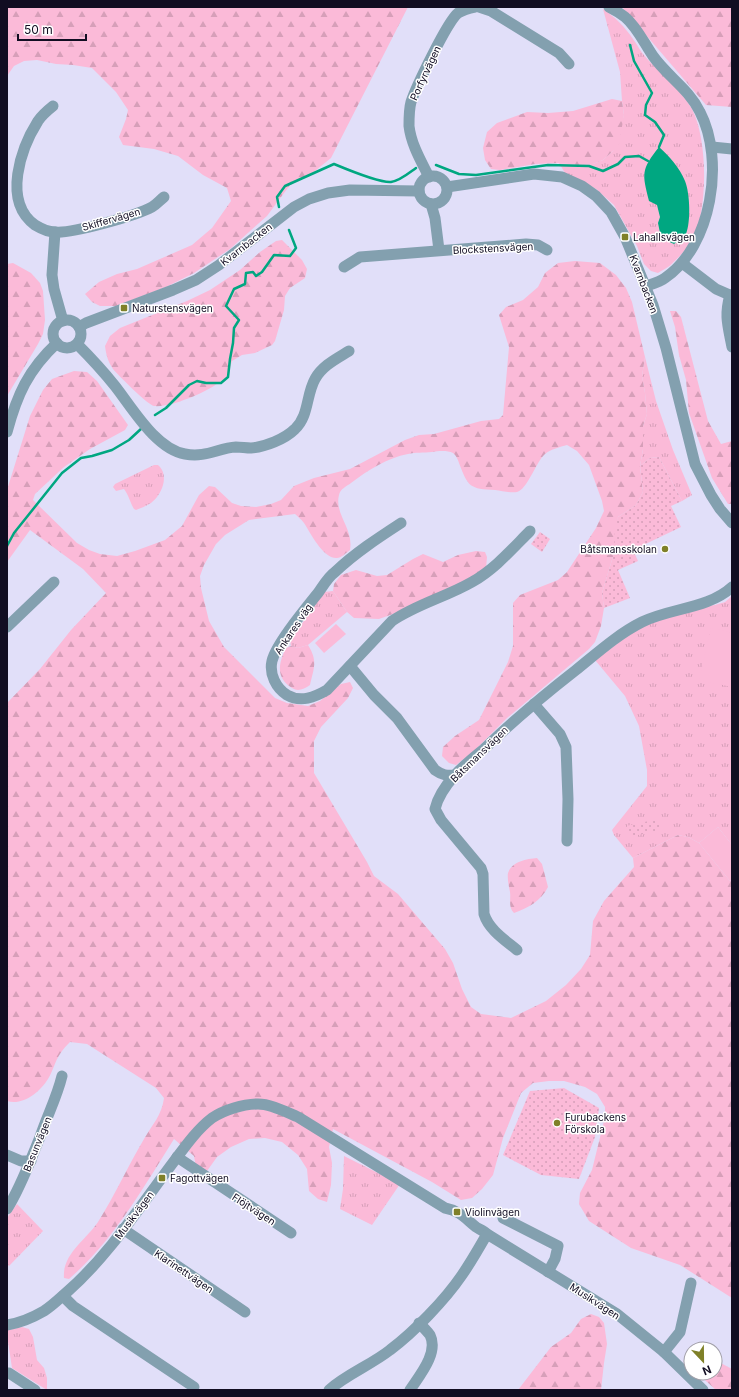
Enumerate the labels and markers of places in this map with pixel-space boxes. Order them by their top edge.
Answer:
place label: Lahallsvägen [633,231,695,243]
marker: Lahallsvägen [620,232,630,242]
place label: Naturstensvägen [132,302,213,314]
marker: Naturstensvägen [119,303,129,313]
place label: Båtsmansskolan [580,543,657,555]
marker: Båtsmansskolan [660,544,670,554]
place label: Furubackens Förskola [565,1111,626,1135]
marker: Furubackens Förskola [552,1118,562,1128]
place label: Fagottvägen [170,1172,229,1184]
marker: Fagottvägen [157,1173,167,1183]
place label: Violinvägen [465,1206,520,1218]
marker: Violinvägen [452,1207,462,1217]

